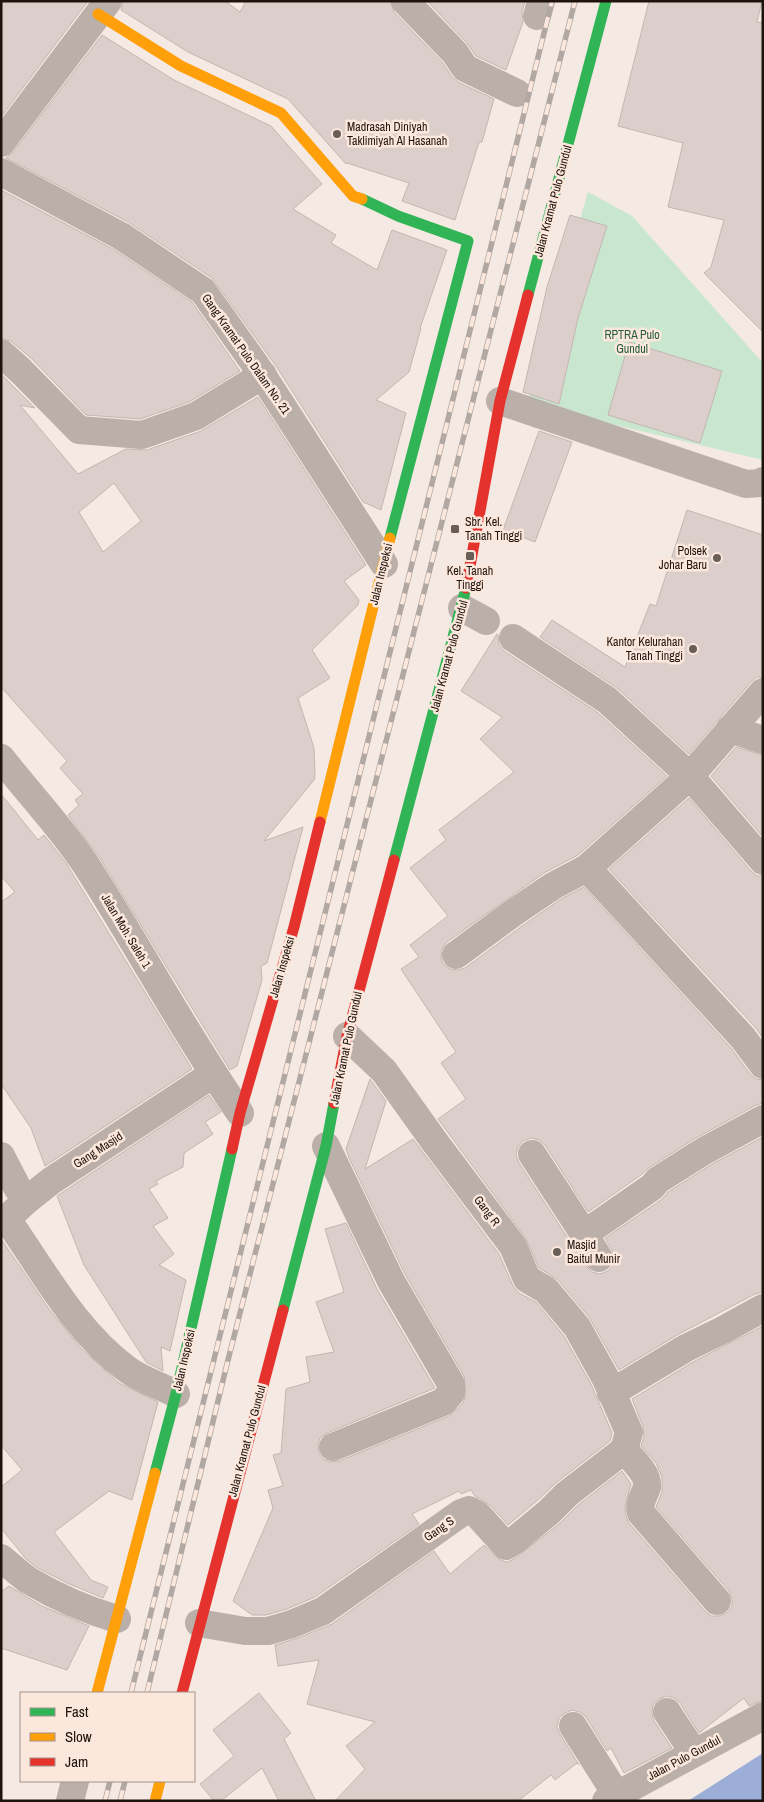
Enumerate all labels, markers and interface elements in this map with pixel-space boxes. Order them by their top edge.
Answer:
place label: Madrasah Diniyah Taklimiyah Al Hasanah [347,119,447,149]
marker: Madrasah Diniyah Taklimiyah Al Hasanah [331,128,343,140]
street label: Jalan Kramat Pulo Gundul [530,143,576,259]
street label: Gang Kramat Pulo Dalam No. 21 [198,290,294,418]
park label: RPTRA Pulo Gundul [604,327,660,357]
place label: Sbr. Kel. Tanah Tinggi [465,514,522,544]
marker: Sbr. Kel. Tanah Tinggi [449,523,461,535]
street label: Jalan Inspeksi [366,542,396,606]
place label: Polsek Johar Baru [659,543,707,573]
marker: Kel. Tanah Tinggi [464,550,476,562]
marker: Polsek Johar Baru [711,552,723,564]
place label: Kel. Tanah Tinggi [447,563,493,593]
street label: Jalan Kramat Pulo Gundul [426,598,472,714]
place label: Kantor Kelurahan Tanah Tinggi [606,634,683,664]
marker: Kantor Kelurahan Tanah Tinggi [687,643,699,655]
street label: Jalan Moh. Saleh 1 [97,891,155,972]
street label: Jalan Inspeksi [266,935,298,999]
street label: Jalan Kramat Pulo Gundul [326,990,366,1106]
street label: Gang Masjid [70,1128,126,1172]
street label: Gang R [470,1193,504,1229]
place label: Masjid Baitul Munir [567,1237,621,1267]
marker: Masjid Baitul Munir [551,1246,563,1258]
street label: Jalan Inspeksi [169,1328,199,1392]
street label: Jalan Kramat Pulo Gundul [224,1383,270,1499]
street label: Gang S [421,1513,458,1545]
legend [20,1692,195,1782]
text: Fast [65,1701,89,1722]
text: Slow [65,1726,92,1747]
street label: Jalan Pulo Gundul [645,1732,723,1784]
text: Jam [65,1751,88,1772]

